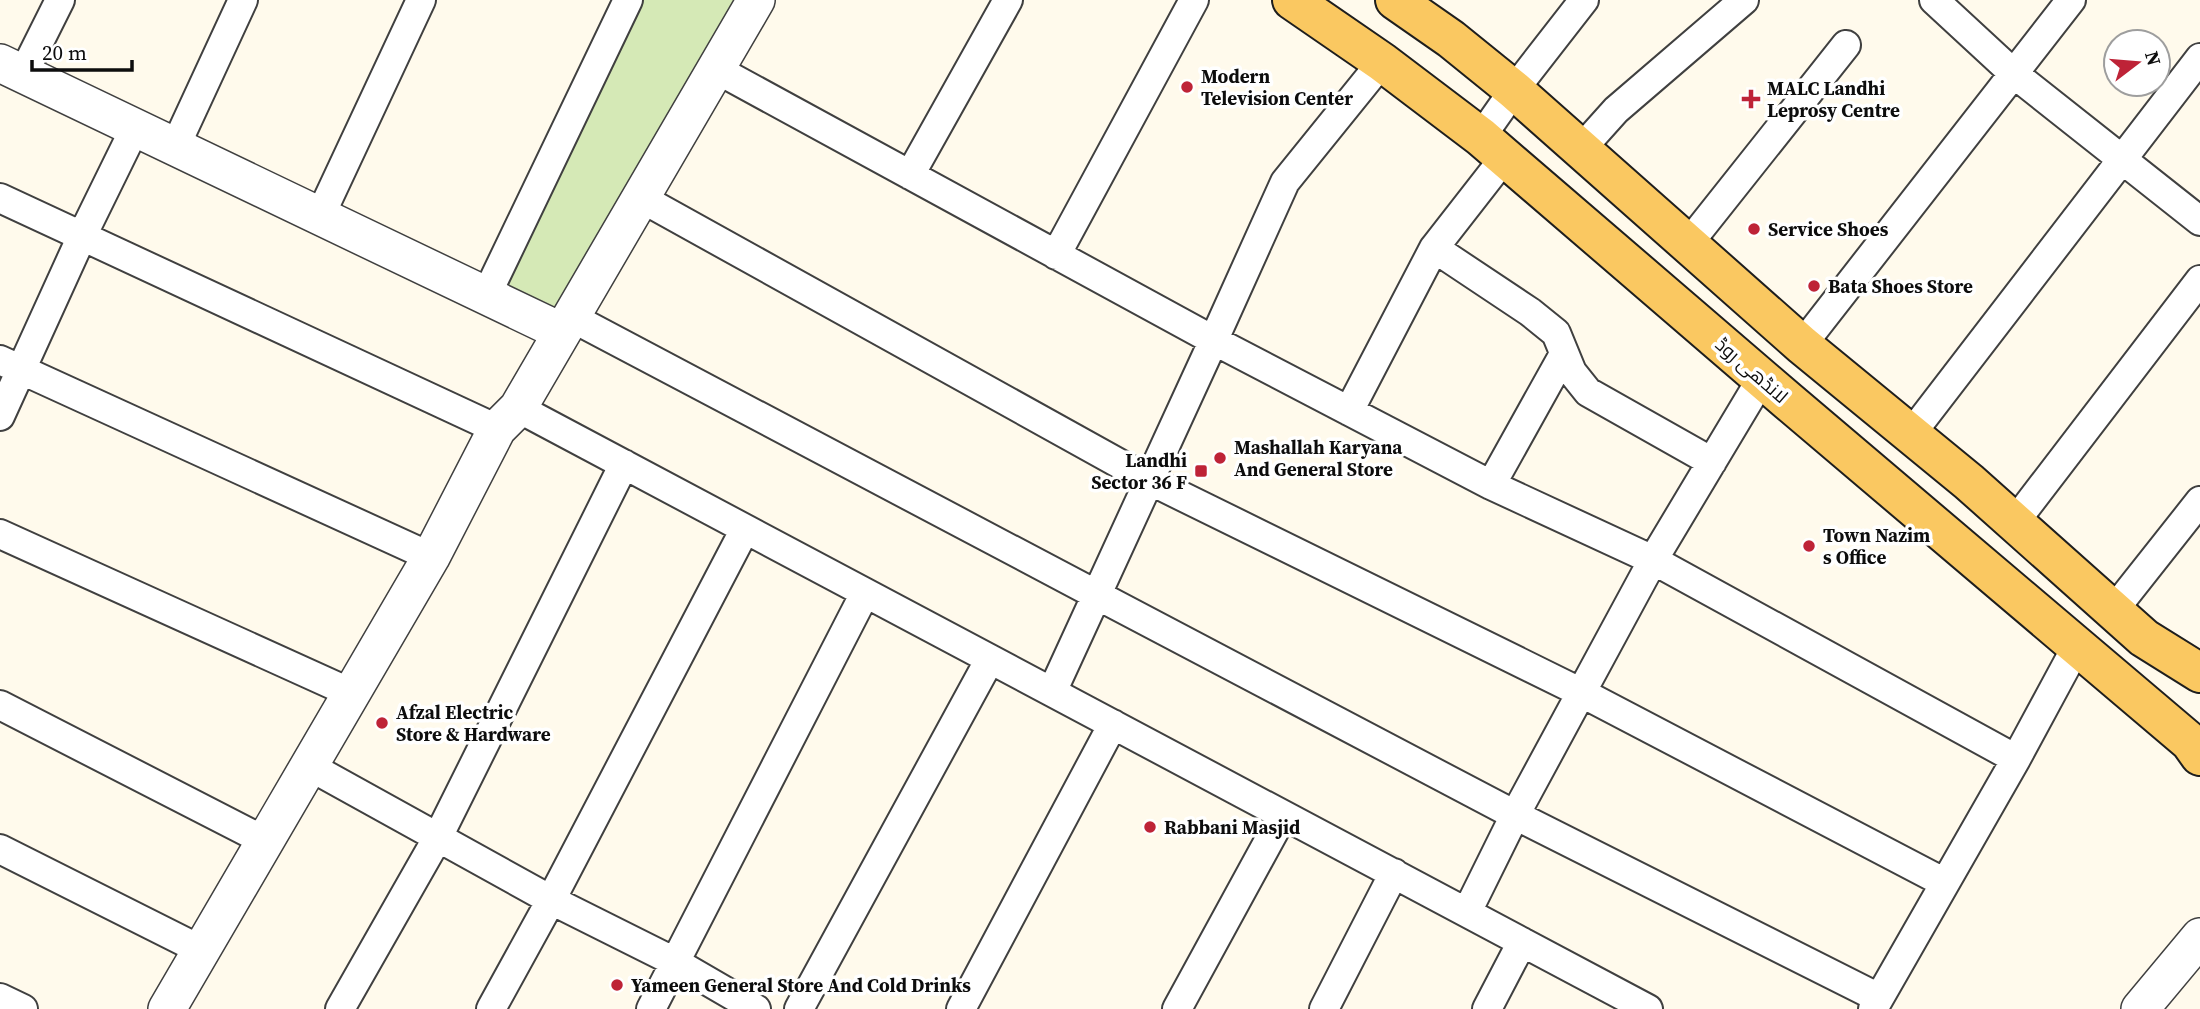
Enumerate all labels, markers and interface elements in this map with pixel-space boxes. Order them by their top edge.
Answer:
scale bar [32,28,131,72]
north arrow [2102,28,2172,98]
text: 20 m [42,38,87,67]
text: N [2139,48,2168,69]
place label: Modern Television Center [1201,63,1353,111]
place label: MALC Landhi Leprosy Centre [1767,75,1900,123]
marker: Modern Television Center [1179,79,1195,95]
marker: MALC Landhi Leprosy Centre [1741,89,1761,109]
place label: Service Shoes [1768,216,1889,242]
marker: Service Shoes [1746,221,1762,237]
place label: Bata Shoes Store [1828,273,1973,299]
marker: Bata Shoes Store [1806,278,1822,294]
street label: لانڈھی روڈ [1710,331,1794,409]
place label: Mashallah Karyana And General Store [1234,434,1403,482]
place label: Landhi Sector 36 F [1091,447,1187,495]
marker: Mashallah Karyana And General Store [1212,450,1228,466]
marker: Landhi Sector 36 F [1193,463,1209,479]
place label: Town Nazim s Office [1823,522,1930,570]
marker: Town Nazim s Office [1801,538,1817,554]
place label: Afzal Electric Store & Hardware [396,699,551,747]
marker: Afzal Electric Store & Hardware [374,715,390,731]
place label: Rabbani Masjid [1164,814,1300,840]
marker: Rabbani Masjid [1142,819,1158,835]
place label: Yameen General Store And Cold Drinks [631,972,971,998]
marker: Yameen General Store And Cold Drinks [609,977,625,993]

